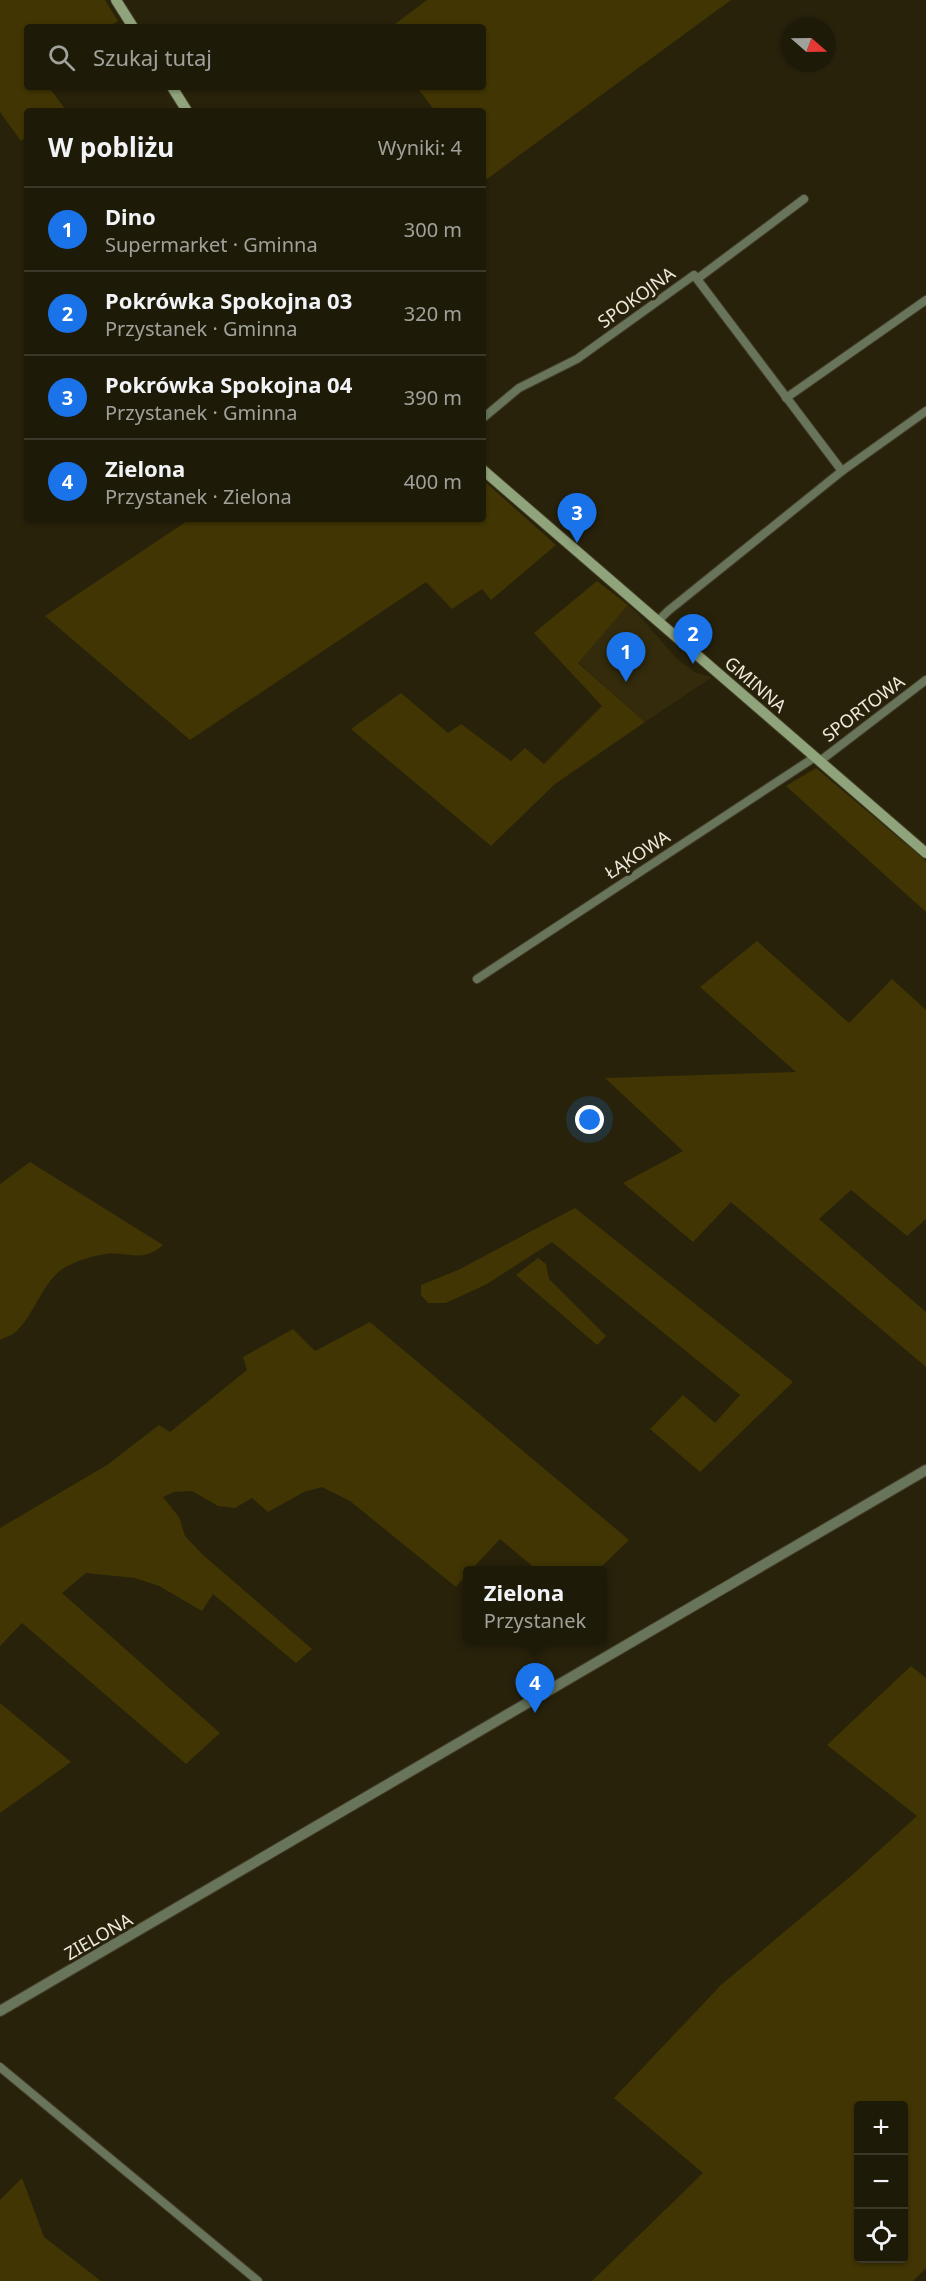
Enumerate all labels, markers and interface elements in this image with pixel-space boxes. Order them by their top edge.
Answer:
north arrow [782,18,836,72]
search box [24,24,486,90]
icon: search [45,41,78,74]
text: Szukaj tutaj [93,42,212,72]
text: W pobliżu [48,129,174,165]
text: Wyniki: 4 [378,134,462,161]
text: Dino [105,201,156,231]
text: 1 [62,216,73,243]
text: 300 m [404,216,462,243]
text: Supermarket · Gminna [105,231,318,258]
street label: SPOKOJNA [593,261,680,333]
text: Pokrówka Spokojna 03 [105,285,352,315]
text: 2 [62,300,73,327]
text: 320 m [404,300,462,327]
text: Przystanek · Gminna [105,315,297,342]
text: Pokrówka Spokojna 04 [105,369,352,399]
text: 3 [62,384,73,411]
text: 390 m [404,384,462,411]
text: Przystanek · Gminna [105,399,297,426]
text: Zielona [105,453,185,483]
text: 4 [62,468,73,495]
text: 400 m [404,468,462,495]
text: Przystanek · Zielona [105,483,292,510]
pin: 3 [558,494,596,543]
pin: 2 [674,614,712,664]
pin: 1 [606,632,646,682]
street label: GMINNA [720,651,792,718]
street label: SPORTOWA [817,669,909,747]
street label: ŁĄKOWA [600,824,675,884]
your location [575,1105,604,1134]
popup [463,1566,607,1644]
text: Zielona [484,1577,564,1607]
text: Przystanek [484,1607,586,1634]
pin: 4 [516,1664,554,1713]
street label: ZIELONA [60,1907,137,1965]
map controls [854,2101,908,2263]
button: + [854,2101,908,2155]
button: − [854,2155,908,2209]
button: locate [854,2209,908,2263]

